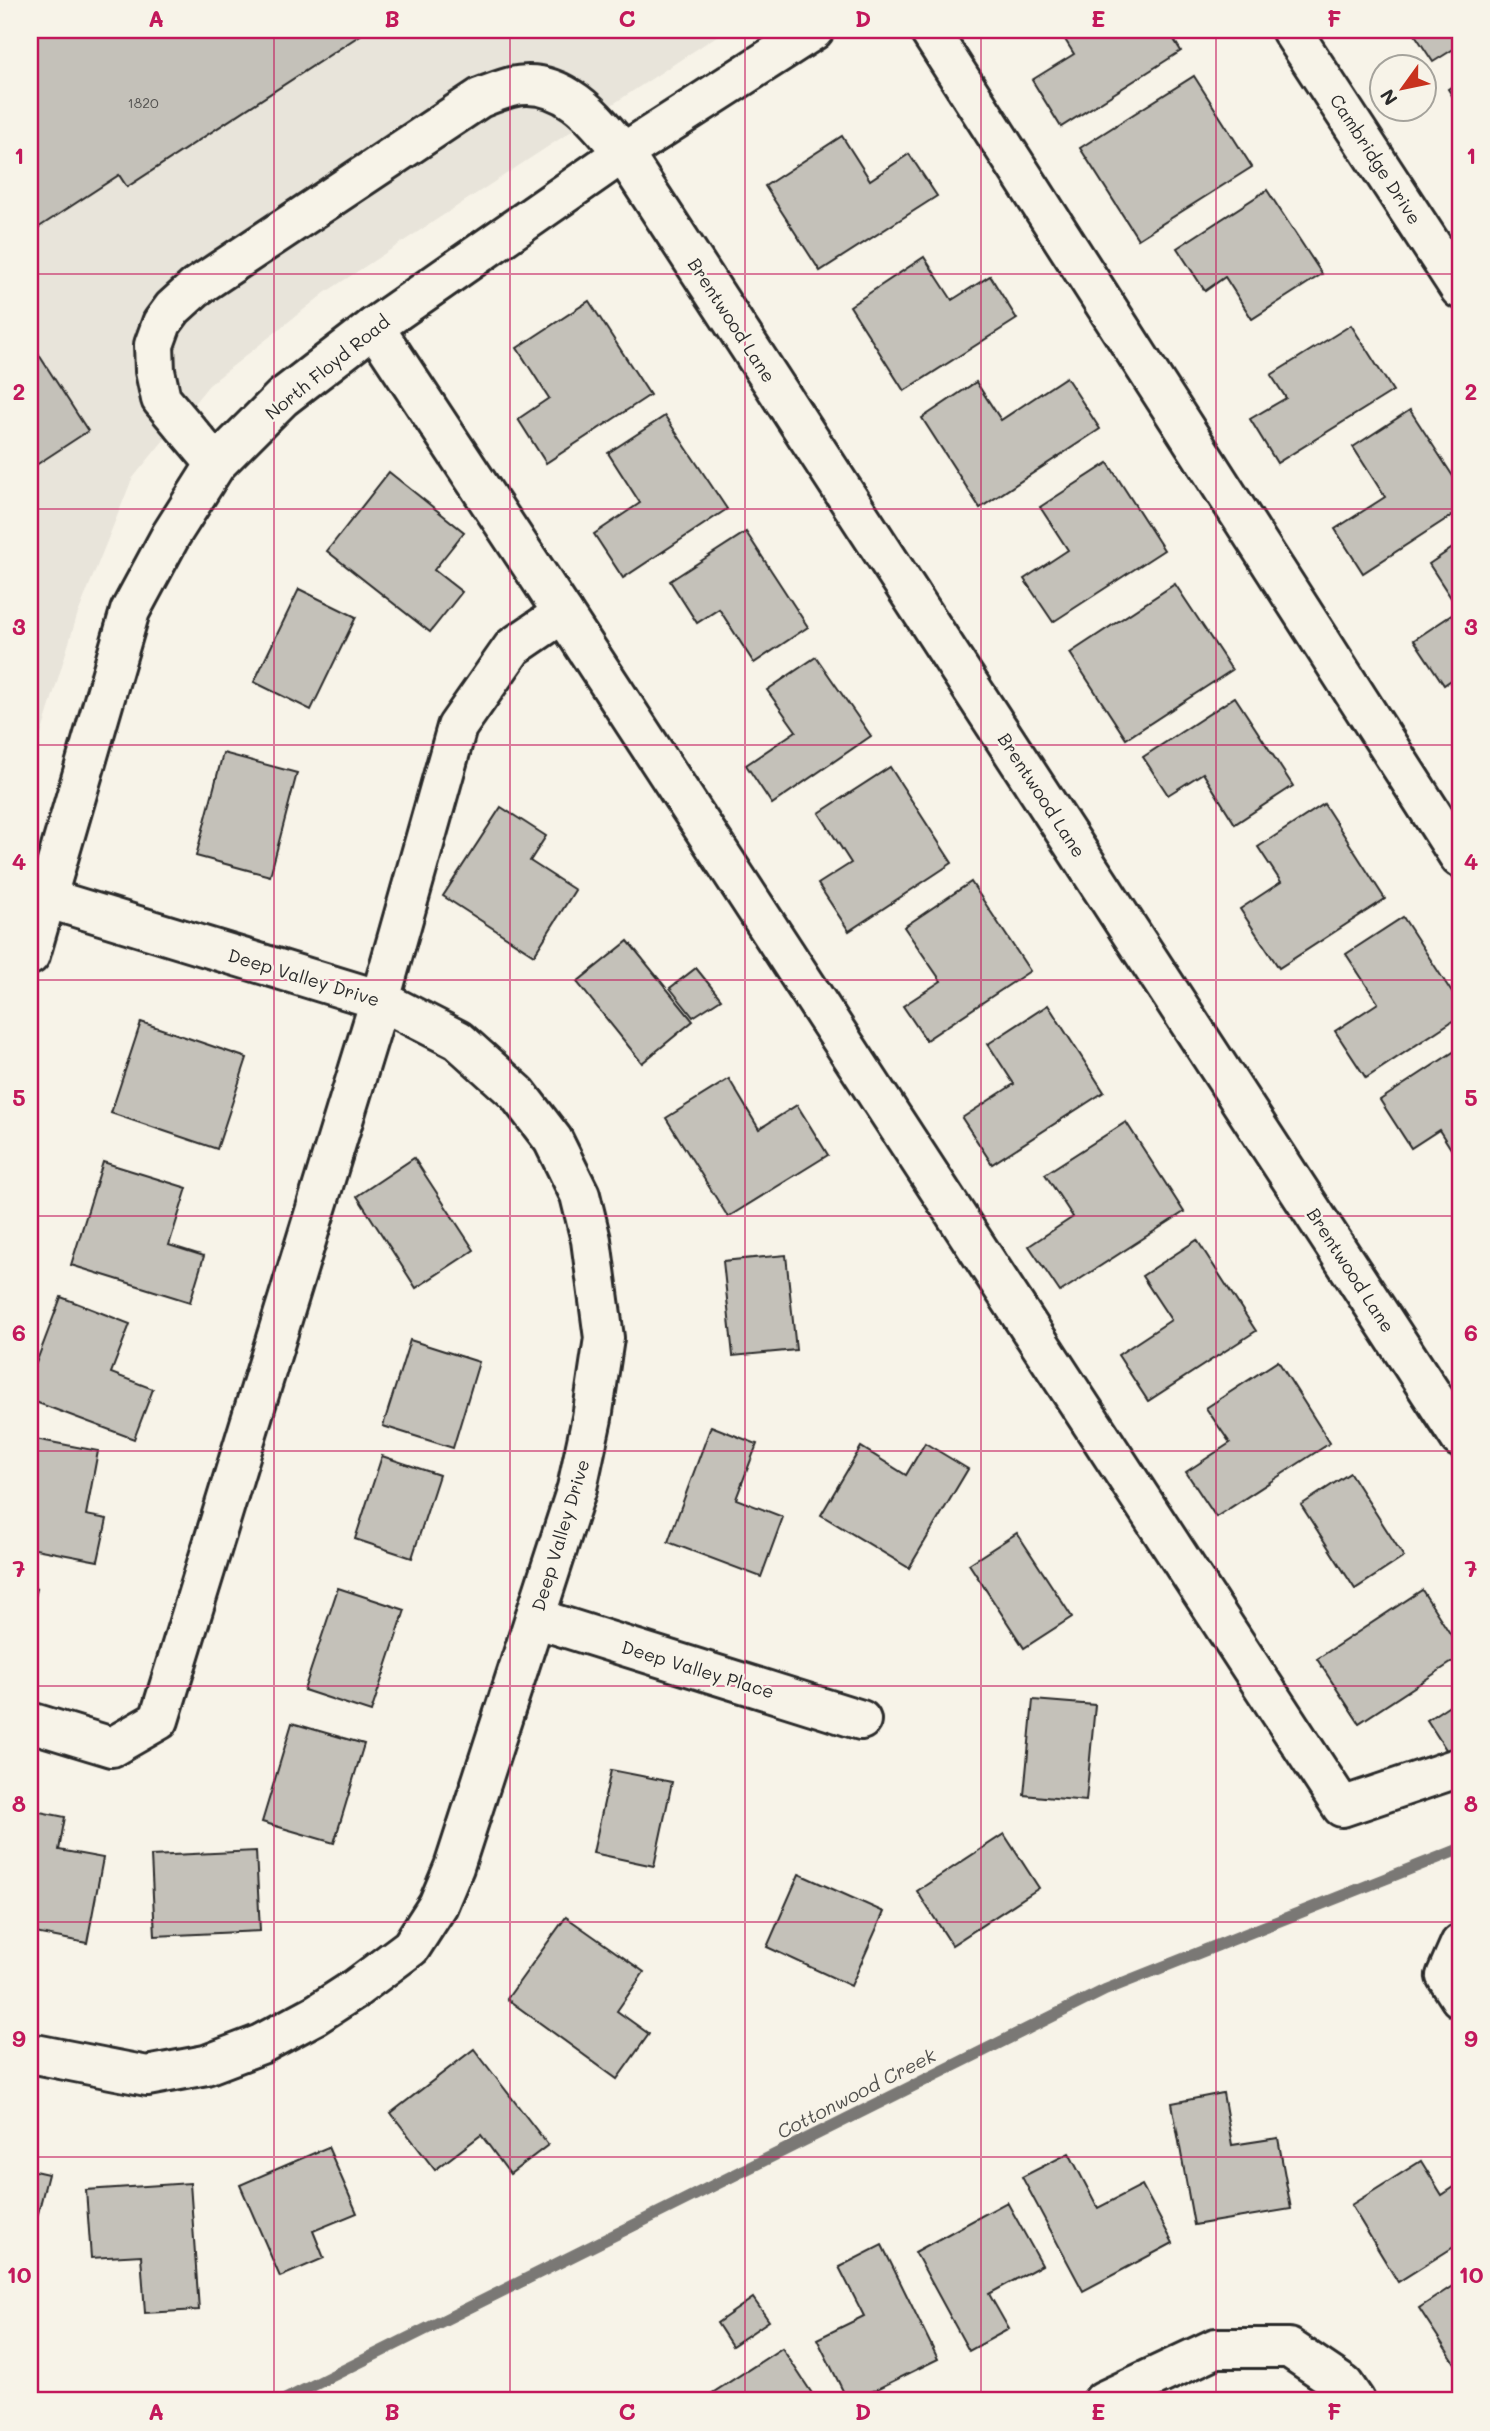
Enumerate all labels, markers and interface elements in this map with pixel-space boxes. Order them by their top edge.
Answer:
text: A [148,3,164,33]
text: B [384,3,400,33]
text: C [618,3,636,33]
text: D [855,3,871,33]
text: E [1091,3,1105,33]
text: F [1327,3,1341,33]
north arrow [1368,52,1438,122]
text: N [1374,85,1403,110]
street label: Cambridge Drive [1325,89,1427,229]
house number: 1820 [127,93,159,112]
text: 1 [14,140,24,170]
text: 1 [1466,140,1476,170]
street label: Brentwood Lane [683,253,781,387]
street label: North Floyd Road [260,309,394,425]
text: 2 [13,376,25,406]
text: 2 [1465,376,1477,406]
text: 3 [12,611,26,641]
text: 3 [1464,611,1478,641]
street label: Brentwood Lane [993,728,1091,862]
text: 4 [12,846,26,876]
text: 4 [1464,846,1478,876]
street label: Deep Valley Drive [225,943,383,1011]
text: 5 [12,1082,26,1112]
text: 5 [1464,1082,1478,1112]
street label: Brentwood Lane [1302,1203,1400,1337]
text: 6 [12,1317,26,1347]
text: 6 [1464,1317,1478,1347]
street label: Deep Valley Drive [526,1456,594,1614]
text: 7 [13,1553,26,1583]
text: 7 [1465,1553,1478,1583]
street label: Deep Valley Place [619,1634,777,1704]
text: 8 [12,1788,26,1818]
text: 8 [1464,1788,1478,1818]
text: 9 [12,2023,26,2053]
text: 9 [1464,2023,1478,2053]
water label: Cottonwood Creek [772,2042,941,2144]
text: 10 [7,2259,32,2289]
text: 10 [1459,2259,1484,2289]
text: A [148,2396,164,2426]
text: B [384,2396,400,2426]
text: C [618,2396,636,2426]
text: D [855,2396,871,2426]
text: E [1091,2396,1105,2426]
text: F [1327,2396,1341,2426]

